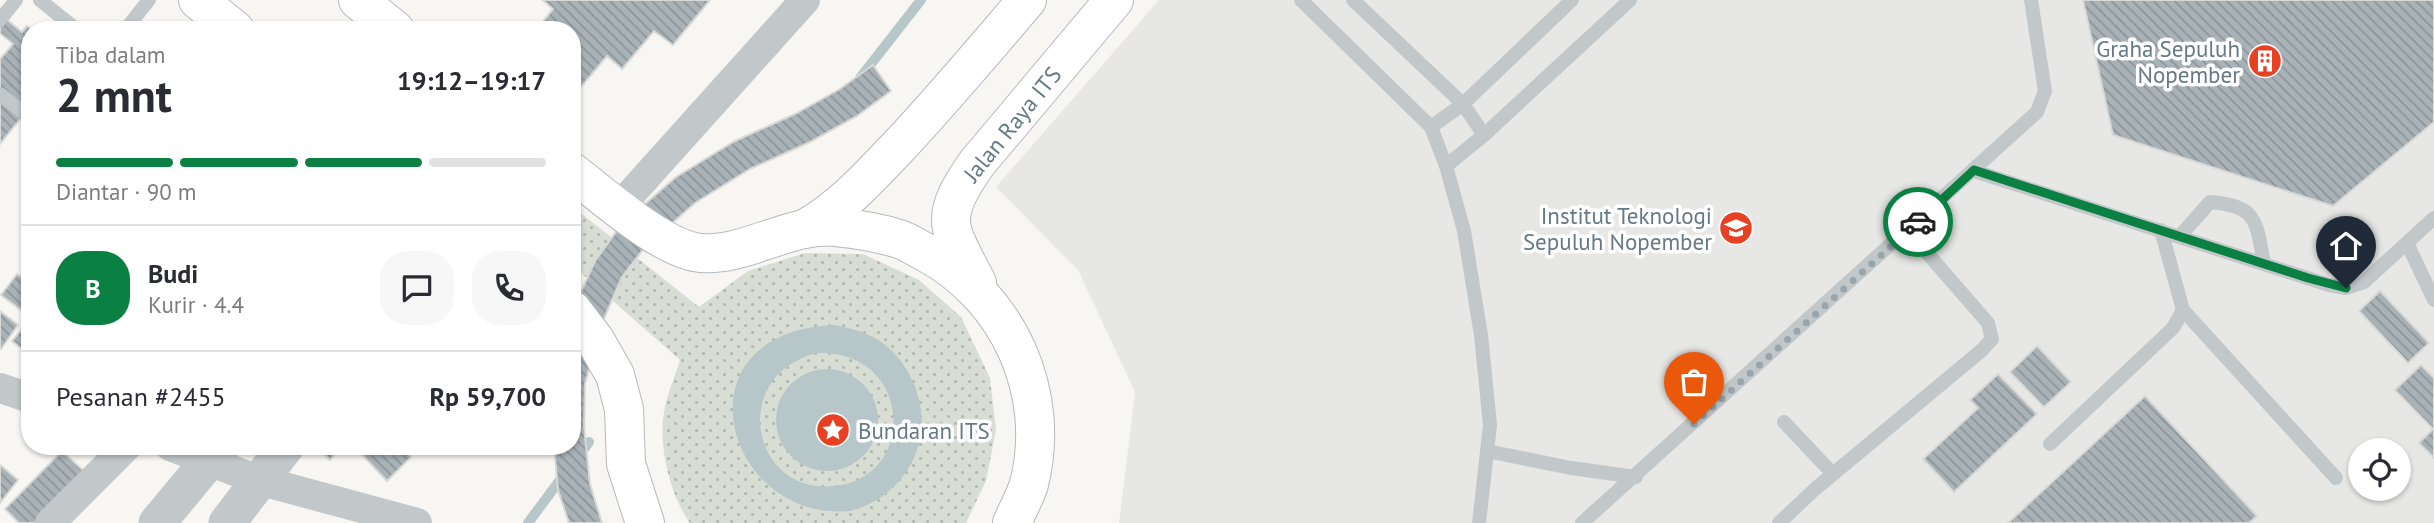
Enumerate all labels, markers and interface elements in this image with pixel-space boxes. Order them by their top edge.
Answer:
place label: Graha Sepuluh Nopember [2096,34,2240,89]
text: Tiba dalam [56,40,165,69]
building icon: Graha Sepuluh Nopember [2246,42,2284,80]
street label: Jalan Raya ITS [956,61,1067,188]
text: 19:12–19:17 [397,64,546,97]
text: 2 mnt [56,65,172,125]
text: Diantar · 90 m [56,177,197,206]
courier [1883,187,1953,257]
place label: Institut Teknologi Sepuluh Nopember [1523,201,1712,256]
icon: car [1899,203,1937,241]
school or university icon: Institut Teknologi Sepuluh Nopember [1717,209,1755,247]
pin [2316,216,2376,288]
icon: home [2327,227,2365,265]
button: chat [380,251,454,325]
button: phone [472,251,546,325]
text: Budi [148,257,198,290]
text: B [85,272,101,305]
text: Kurir · 4.4 [148,290,244,319]
pin [1664,352,1724,424]
icon: bag [1675,363,1713,401]
text: Pesanan #2455 [56,380,226,413]
text: Rp 59,700 [429,380,546,413]
place icon: Bundaran ITS [814,411,852,449]
place label: Bundaran ITS [858,416,990,445]
map controls [2348,438,2411,501]
button: locate [2348,438,2411,501]

